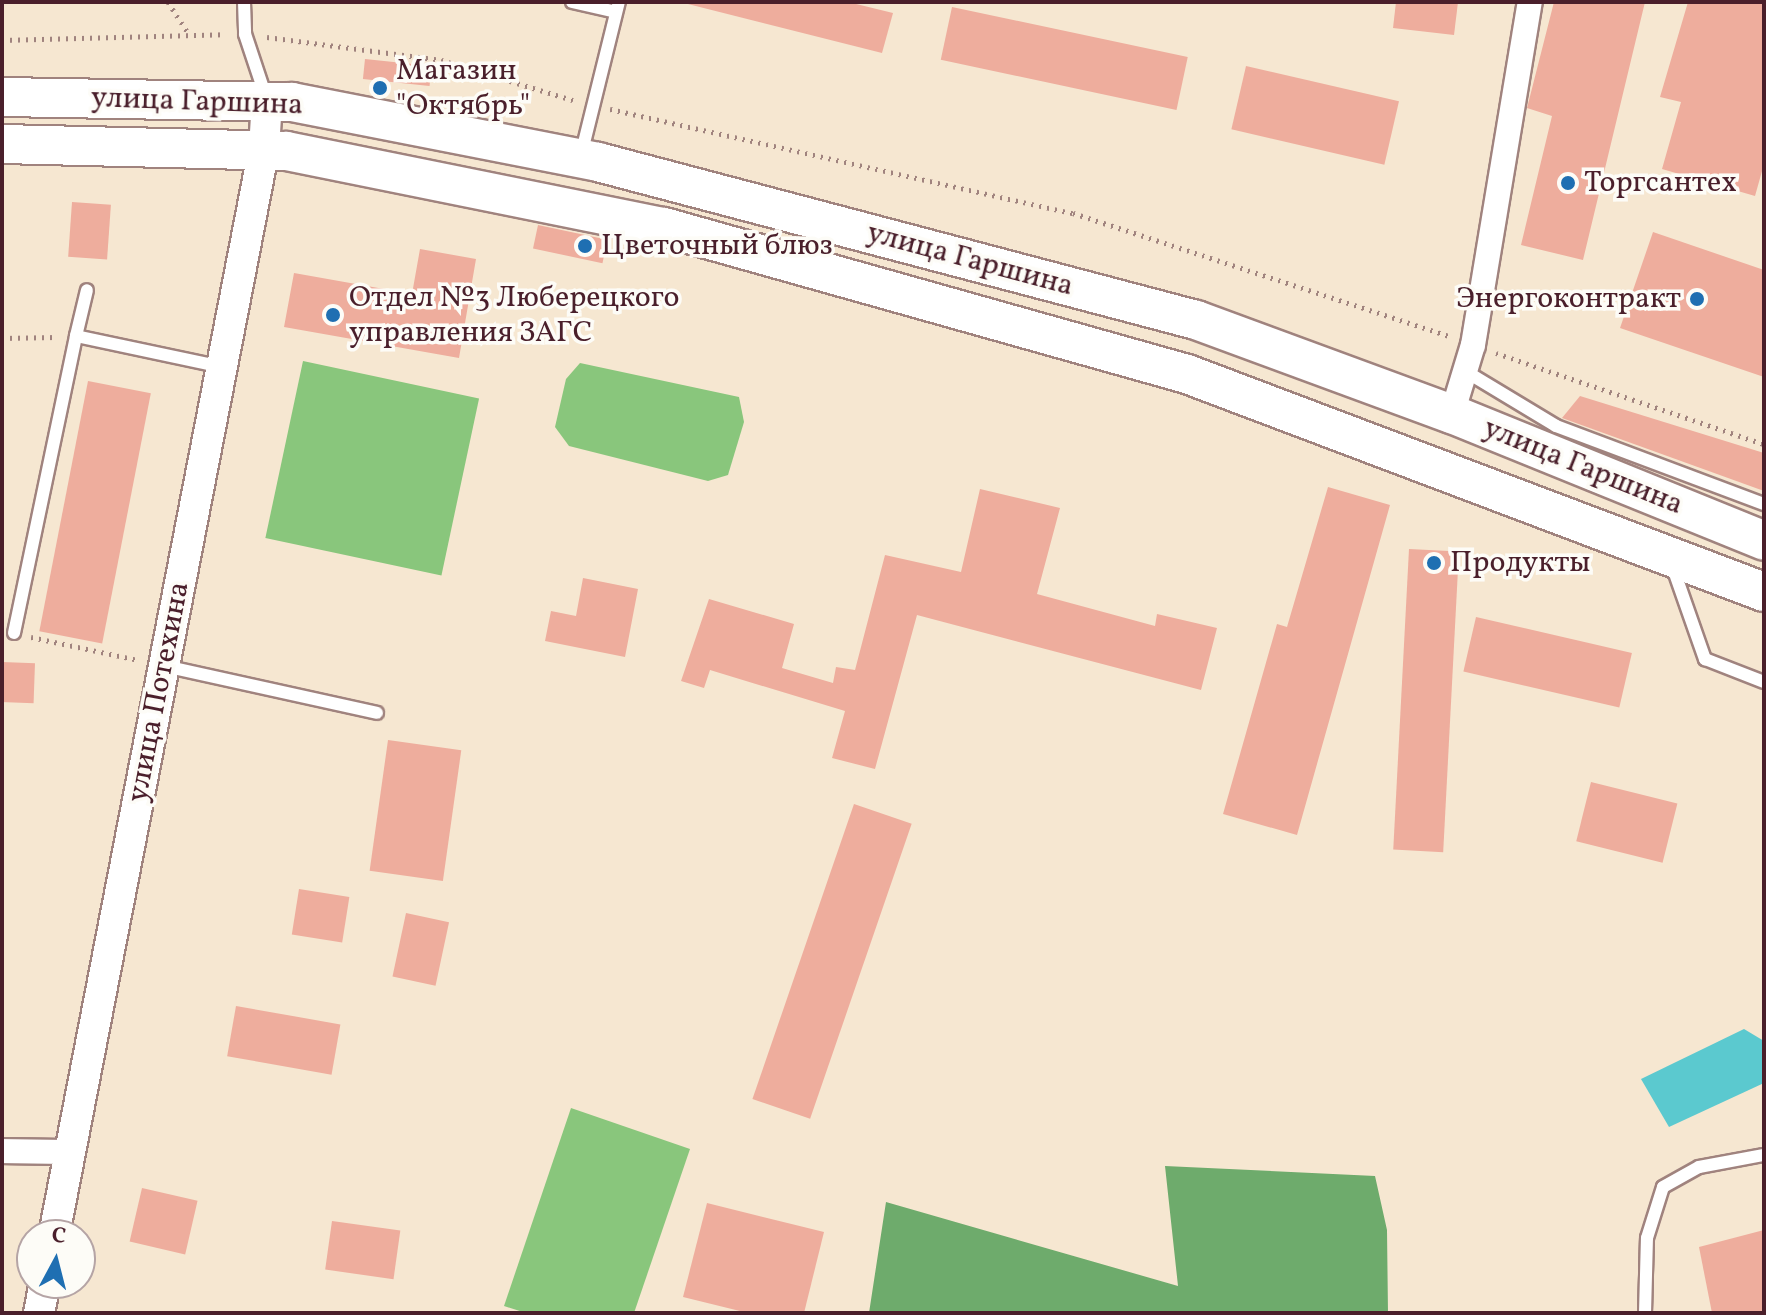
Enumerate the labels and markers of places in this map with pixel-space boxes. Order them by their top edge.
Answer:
place label: Магазин "Октябрь" [396,53,530,124]
marker: Магазин "Октябрь" [371,79,389,97]
place label: Торгсантех [1584,165,1737,201]
marker: Торгсантех [1559,174,1577,192]
place label: Цветочный блюз [601,228,833,264]
marker: Цветочный блюз [576,237,594,255]
place label: Отдел №3 Люберецкого управления ЗАГС [349,280,679,350]
place label: Энергоконтракт [1456,281,1681,317]
marker: Энергоконтракт [1688,290,1706,308]
marker: Отдел №3 Люберецкого управления ЗАГС [324,306,342,324]
place label: Продукты [1450,545,1591,581]
marker: Продукты [1425,554,1443,572]

